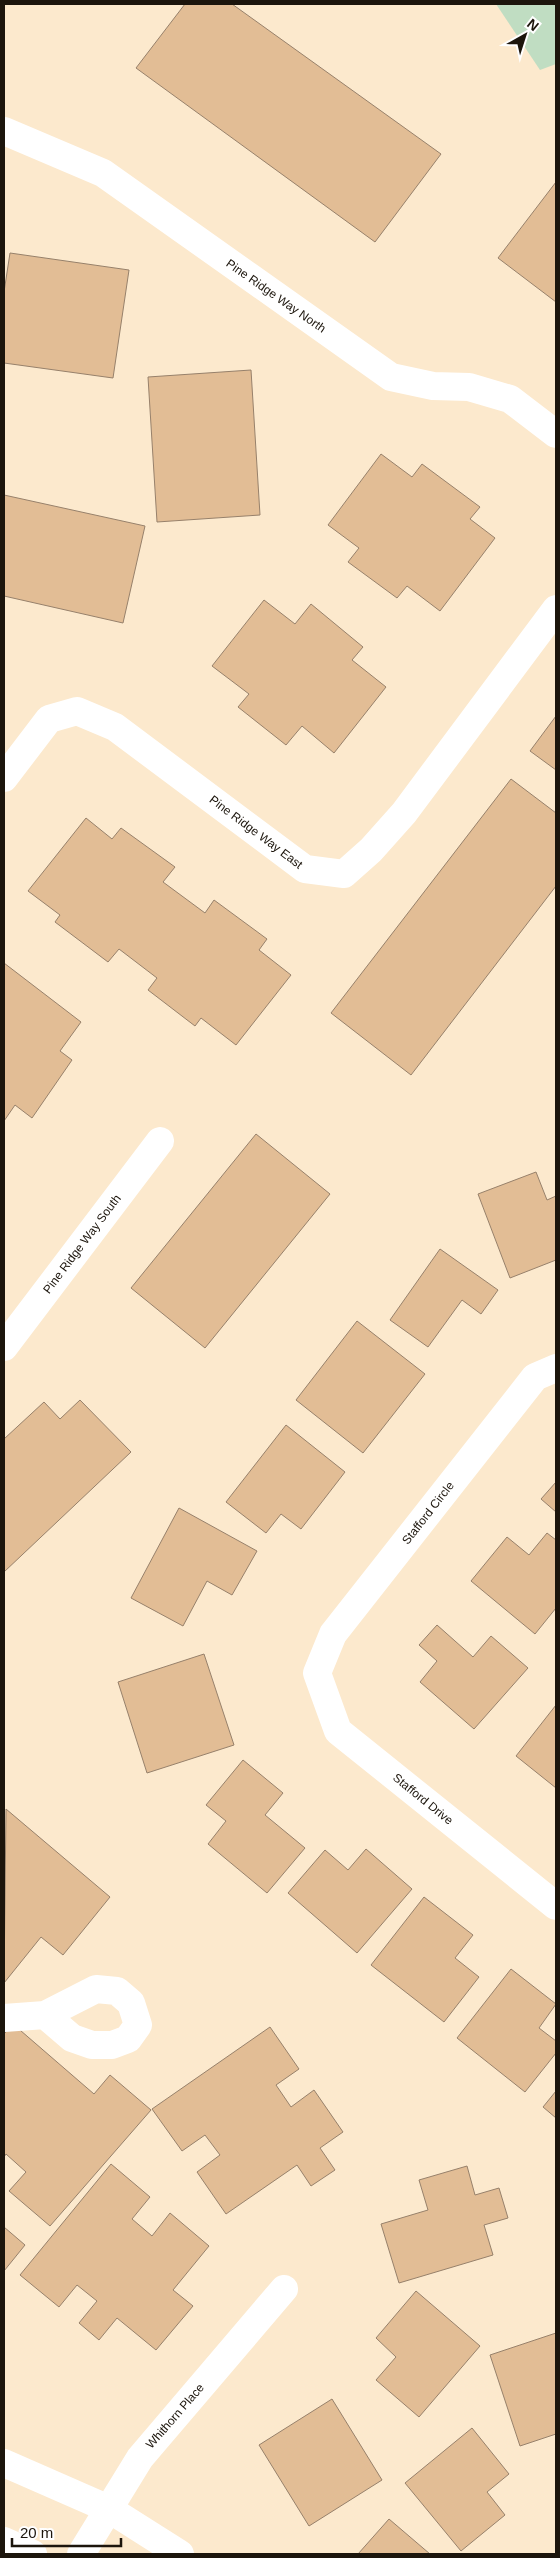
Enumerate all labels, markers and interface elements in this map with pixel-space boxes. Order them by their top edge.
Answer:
north arrow [500,10,550,60]
text: N [524,15,542,34]
street label: Pine Ridge Way North [224,256,328,336]
street label: Pine Ridge Way East [207,792,306,872]
street label: Pine Ridge Way South [40,1192,124,1296]
street label: Stafford Circle [399,1479,457,1547]
street label: Stafford Drive [390,1771,456,1828]
street label: Whithorn Place [143,2380,207,2451]
scale bar [12,2516,121,2548]
text: 20 m [20,2524,53,2541]

